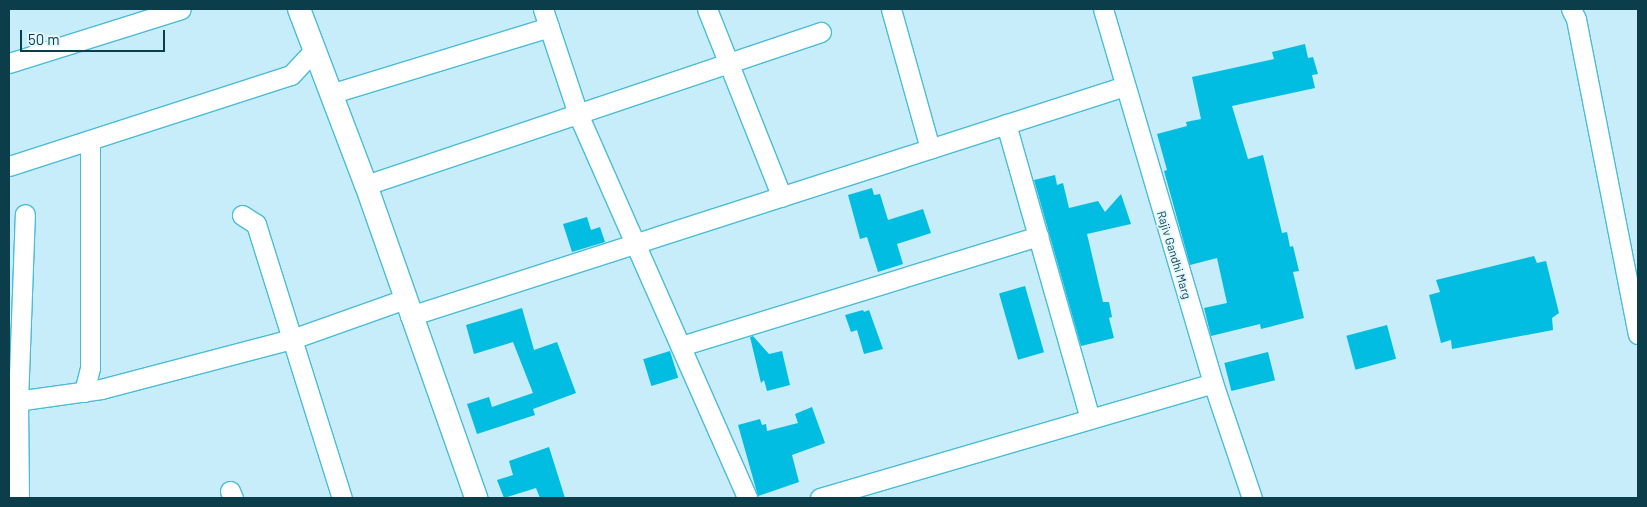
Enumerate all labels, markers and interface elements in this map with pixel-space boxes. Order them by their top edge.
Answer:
scale bar [22,20,168,52]
text: 50 m [28,30,60,48]
street label: Rajiv Gandhi Marg [1154,209,1194,301]

